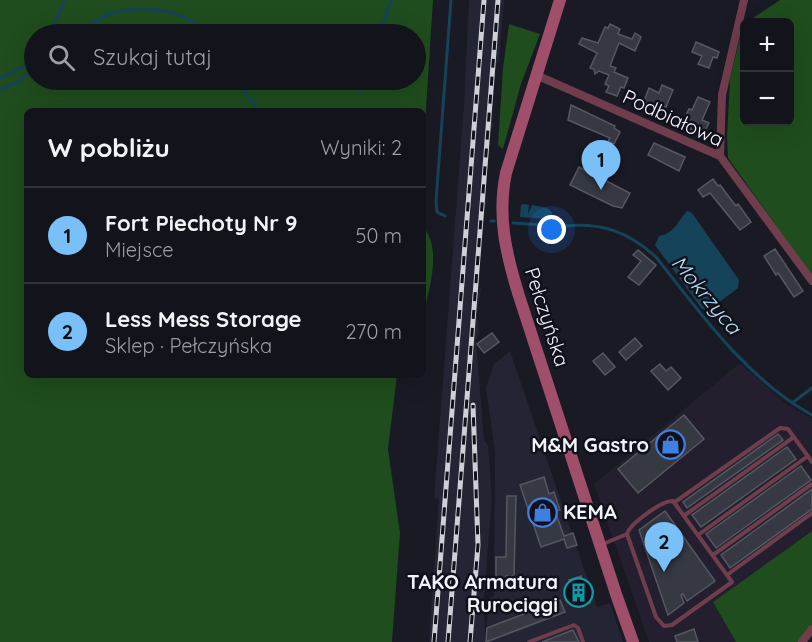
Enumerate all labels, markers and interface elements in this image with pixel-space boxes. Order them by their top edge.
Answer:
map controls [740,18,794,126]
button: + [740,18,794,72]
search box [24,24,426,90]
icon: search [45,41,78,74]
text: Szukaj tutaj [93,43,212,71]
button: − [740,72,794,126]
street label: Podbiałowa [619,83,728,152]
text: W pobliżu [48,131,170,164]
text: Wyniki: 2 [320,135,402,160]
pin: 1 [582,140,620,190]
text: Fort Piechoty Nr 9 [105,209,297,237]
your location [537,215,566,244]
text: 1 [64,223,71,248]
text: 50 m [356,223,402,248]
text: Miejsce [105,237,174,262]
water label: Mokrzyca [666,250,748,340]
street label: Pełczyńska [520,264,575,370]
text: Less Mess Storage [105,305,302,333]
text: 2 [62,319,73,344]
text: 270 m [345,319,402,344]
text: Sklep · Pełczyńska [105,333,272,358]
shop icon: M&M Gastro [654,429,686,461]
place label: M&M Gastro [531,432,649,457]
shop icon: KEMA [526,496,558,528]
place label: KEMA [563,499,617,524]
pin: 2 [644,522,684,572]
place label: TAKO Armatura Rurociągi [407,569,558,617]
building icon: TAKO Armatura Rurociągi [563,577,595,609]

